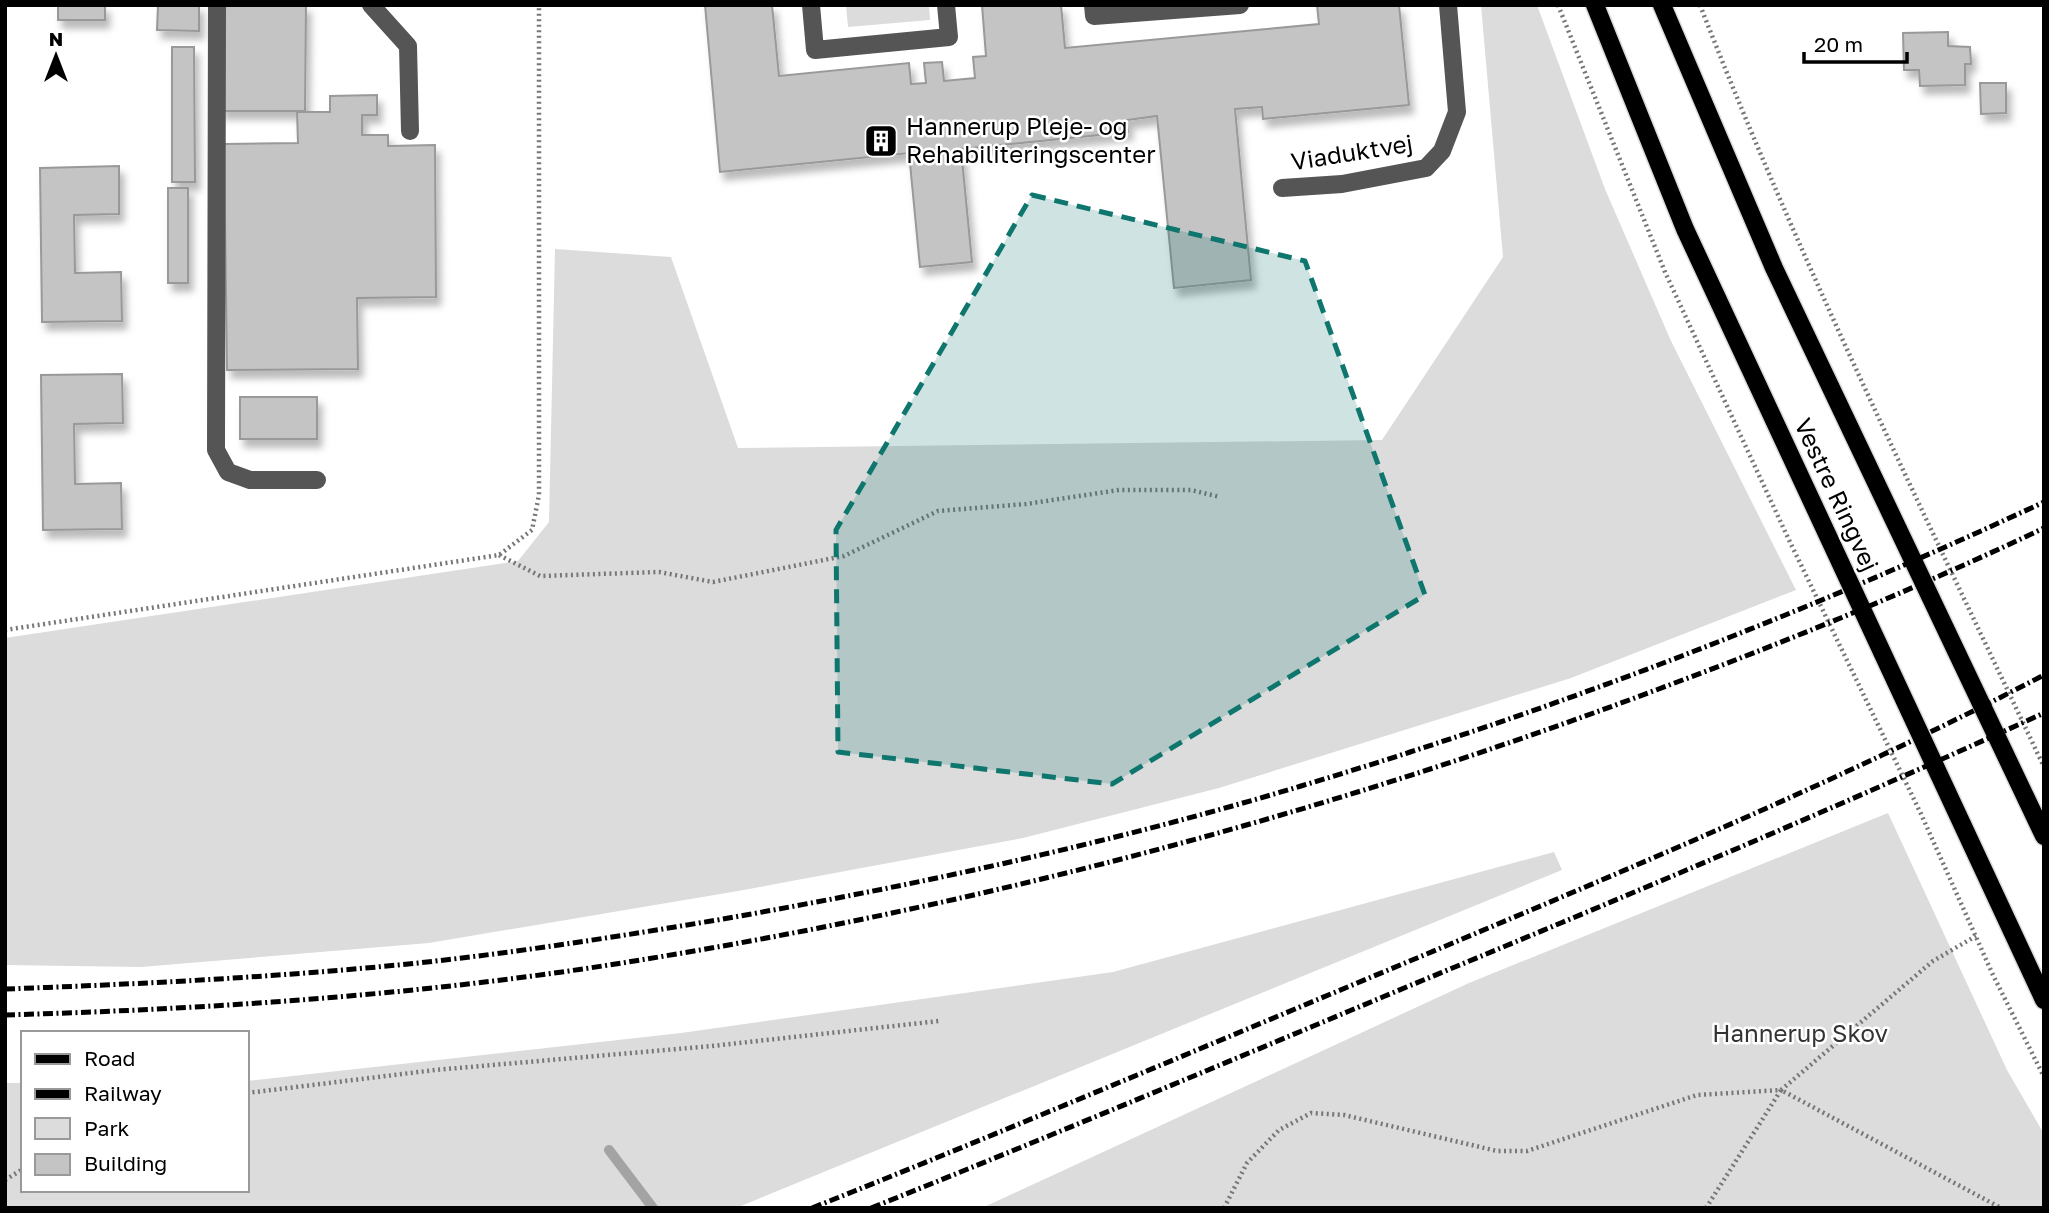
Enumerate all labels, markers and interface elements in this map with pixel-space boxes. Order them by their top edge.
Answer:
north arrow [21,21,91,91]
scale bar [1804,21,1907,65]
text: N [49,27,63,50]
text: 20 m [1814,31,1863,57]
place label: Hannerup Pleje- og Rehabiliteringscenter [906,111,1156,168]
building icon: Hannerup Pleje- og Rehabiliteringscenter [862,122,900,160]
street label: Viaduktvej [1289,128,1415,175]
street label: Vestre Ringvej [1789,413,1885,575]
park label: Hannerup Skov [1712,1018,1888,1047]
legend [21,1031,248,1192]
text: Road [84,1045,135,1071]
text: Railway [84,1080,162,1106]
text: Park [84,1115,130,1141]
text: Building [84,1150,167,1176]

